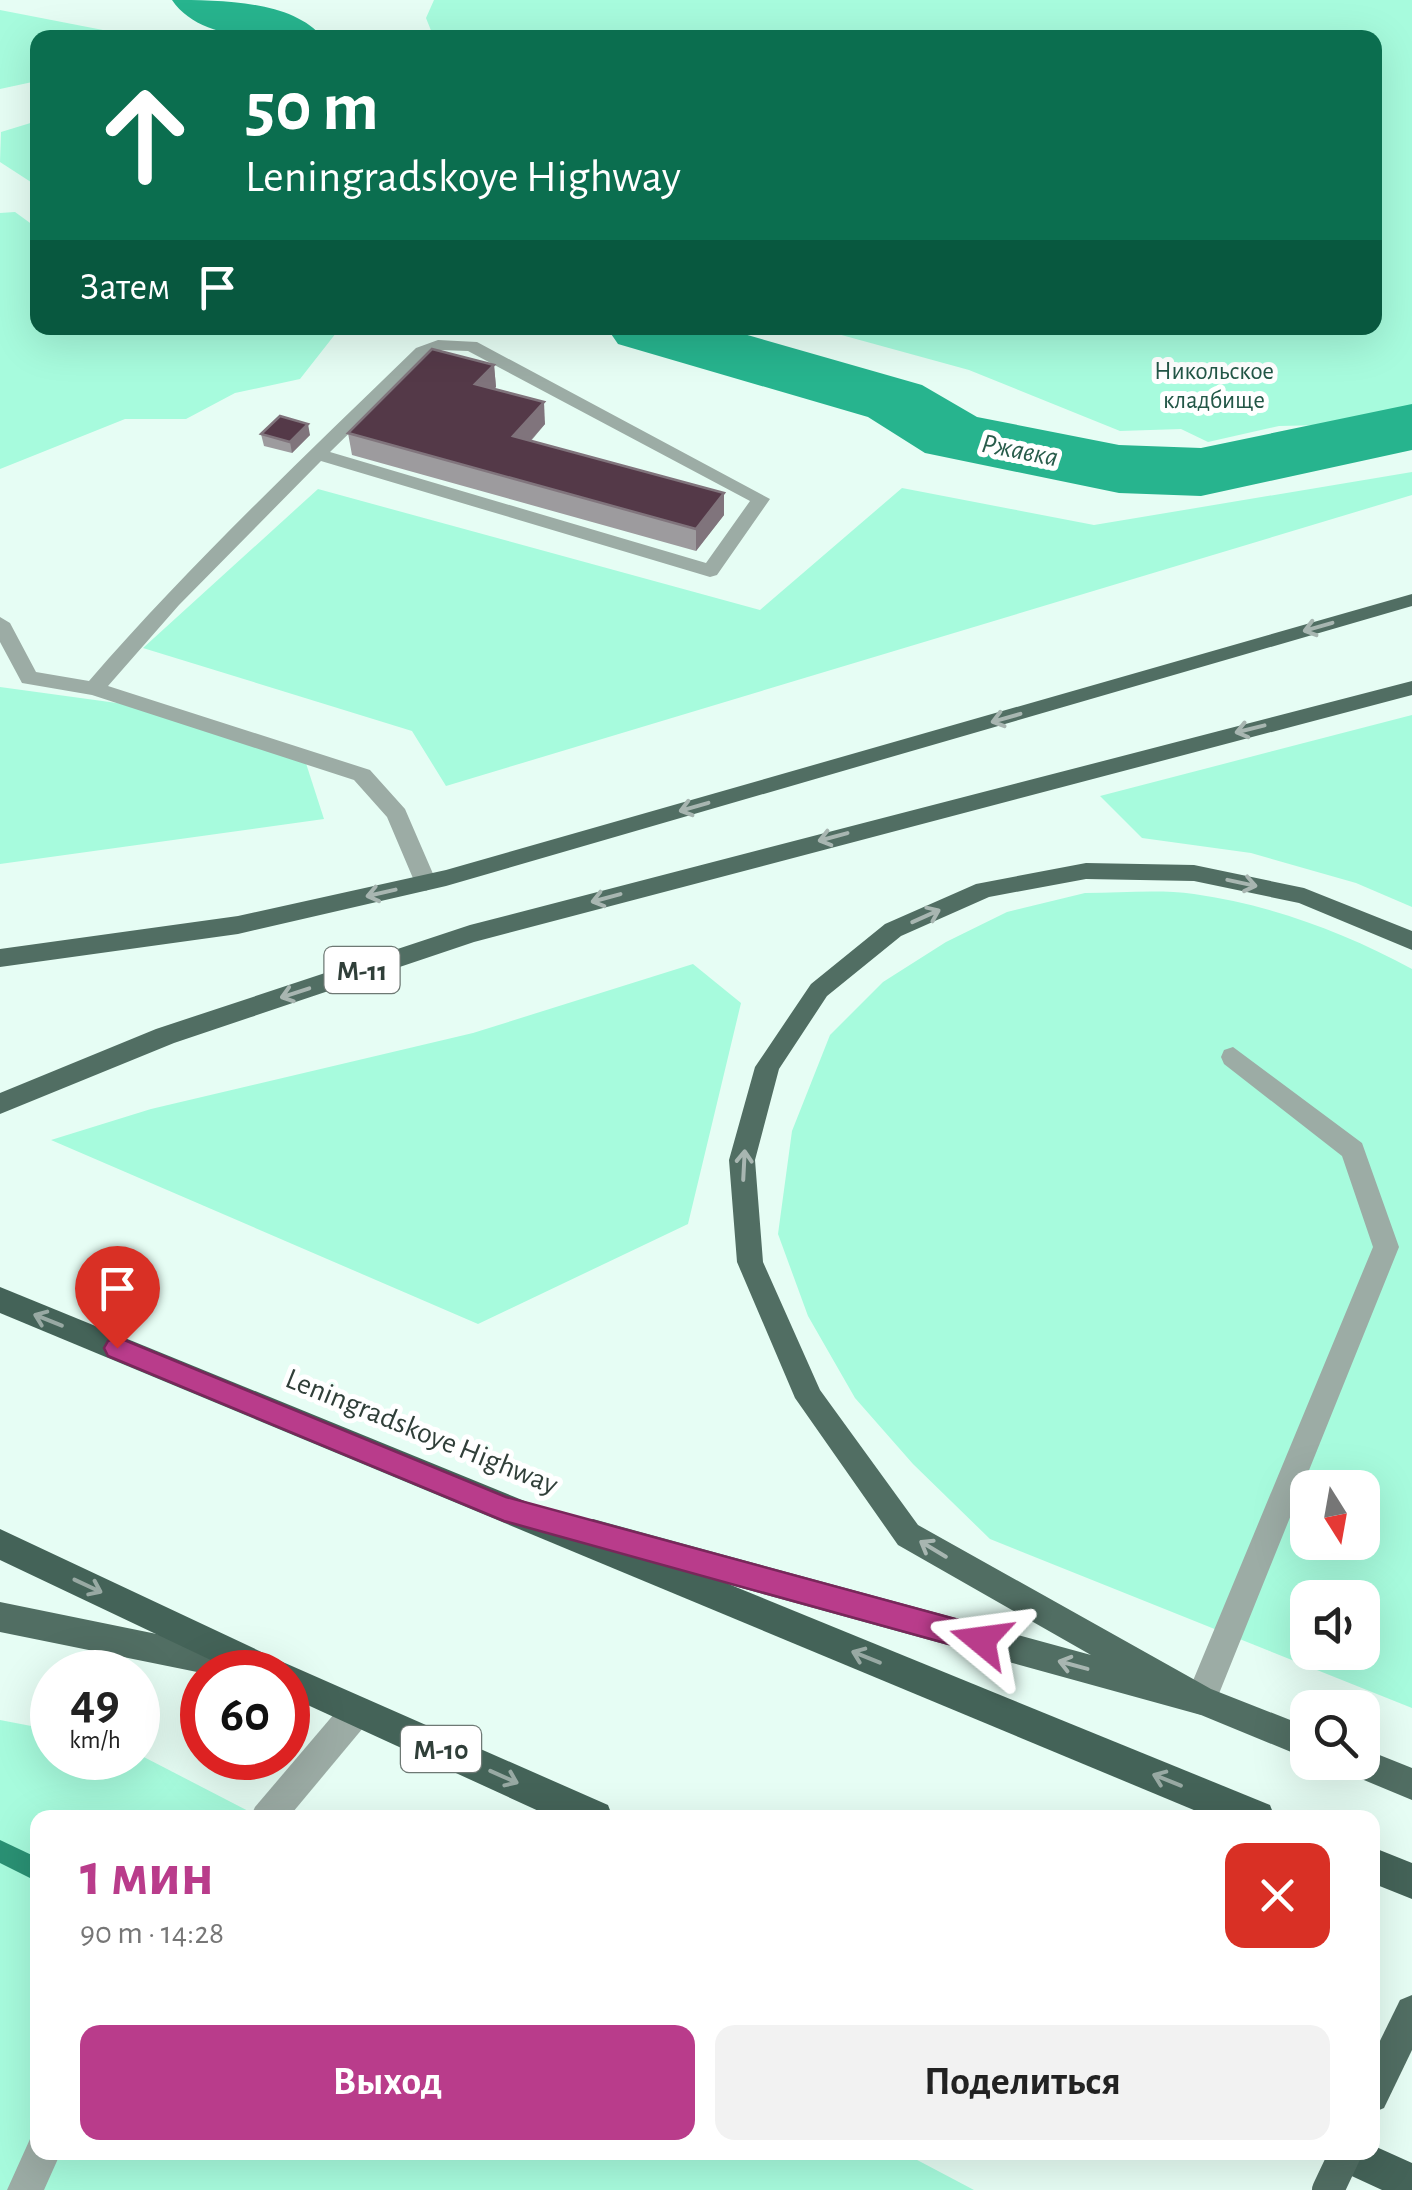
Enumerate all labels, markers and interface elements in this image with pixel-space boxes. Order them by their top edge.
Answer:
icon: ahead [80,70,210,200]
text: 50 m [245,73,379,143]
text: Leningradskoye Highway [245,155,681,200]
icon: arrive [190,260,245,315]
text: Затем [80,269,170,307]
park label: Никольское кладбище [1154,359,1274,413]
water label: Ржавка [979,430,1060,472]
one-way arrow [1303,619,1335,637]
one-way arrow [991,709,1022,728]
one-way arrow [1235,721,1266,740]
one-way arrow [679,799,710,817]
one-way arrow [818,829,850,848]
one-way arrow [1225,874,1257,893]
one-way arrow [365,885,397,903]
one-way arrow [590,889,622,908]
one-way arrow [910,906,941,924]
road number: М-11 [324,947,400,993]
one-way arrow [279,985,311,1003]
one-way arrow [735,1149,754,1182]
pin [75,1246,160,1349]
icon: arrive [90,1261,145,1316]
one-way arrow [33,1309,64,1327]
street label: Leningradskoye Highway [281,1364,562,1500]
north arrow [1290,1470,1380,1560]
map controls [1290,1470,1380,1780]
one-way arrow [919,1539,948,1559]
one-way arrow [72,1577,102,1596]
button: sound [1290,1580,1380,1670]
position arrow [929,1588,1033,1692]
one-way arrow [851,1647,882,1665]
speed limit sign: 60 [180,1650,310,1780]
one-way arrow [1058,1655,1089,1673]
text: 49 [70,1678,120,1728]
button: search [1290,1690,1380,1780]
road number: М-10 [401,1726,481,1772]
text: km/h [69,1728,121,1753]
one-way arrow [488,1769,519,1787]
one-way arrow [1152,1770,1183,1788]
button: close [1225,1843,1330,1948]
text: 1 мин [80,1846,214,1906]
text: 90 m · 14:28 [80,1917,224,1949]
button: Выход [80,2025,695,2140]
button: Поделиться [715,2025,1330,2140]

